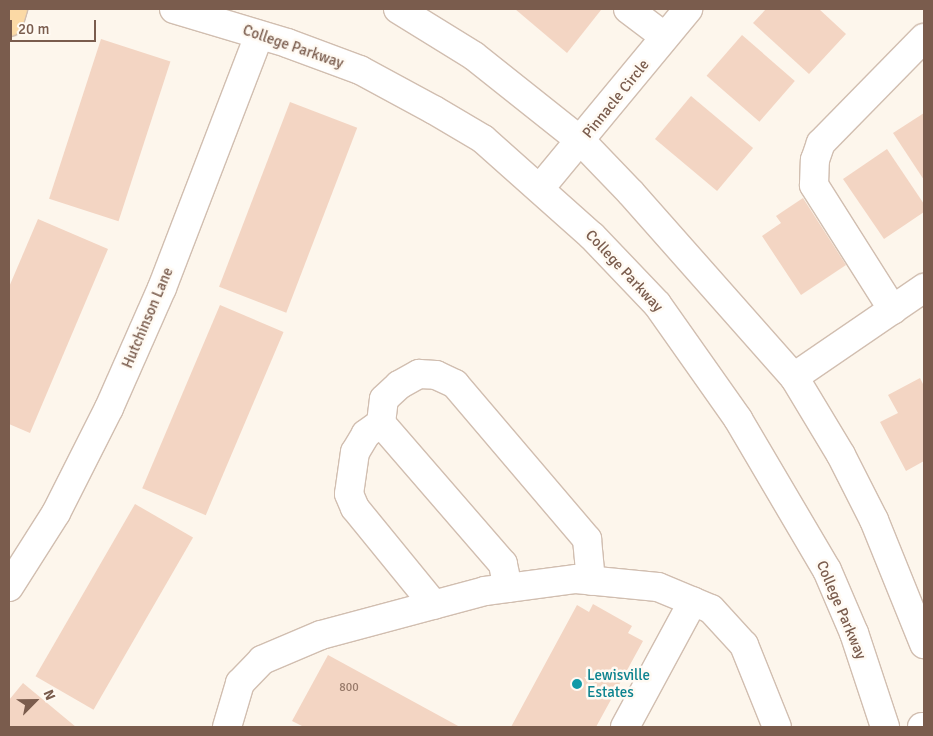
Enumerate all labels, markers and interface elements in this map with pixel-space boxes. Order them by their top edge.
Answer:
scale bar [12,10,99,42]
text: 20 m [18,20,49,38]
street label: College Parkway [240,21,346,73]
street label: Pinnacle Circle [579,56,653,142]
street label: College Parkway [581,226,667,316]
street label: Hutchinson Lane [119,265,177,371]
street label: College Parkway [812,558,870,662]
place label: Lewisville Estates [587,666,650,701]
north arrow [10,676,60,726]
marker: Lewisville Estates [571,678,583,690]
house number: 800 [339,681,359,695]
text: N [40,687,59,703]

